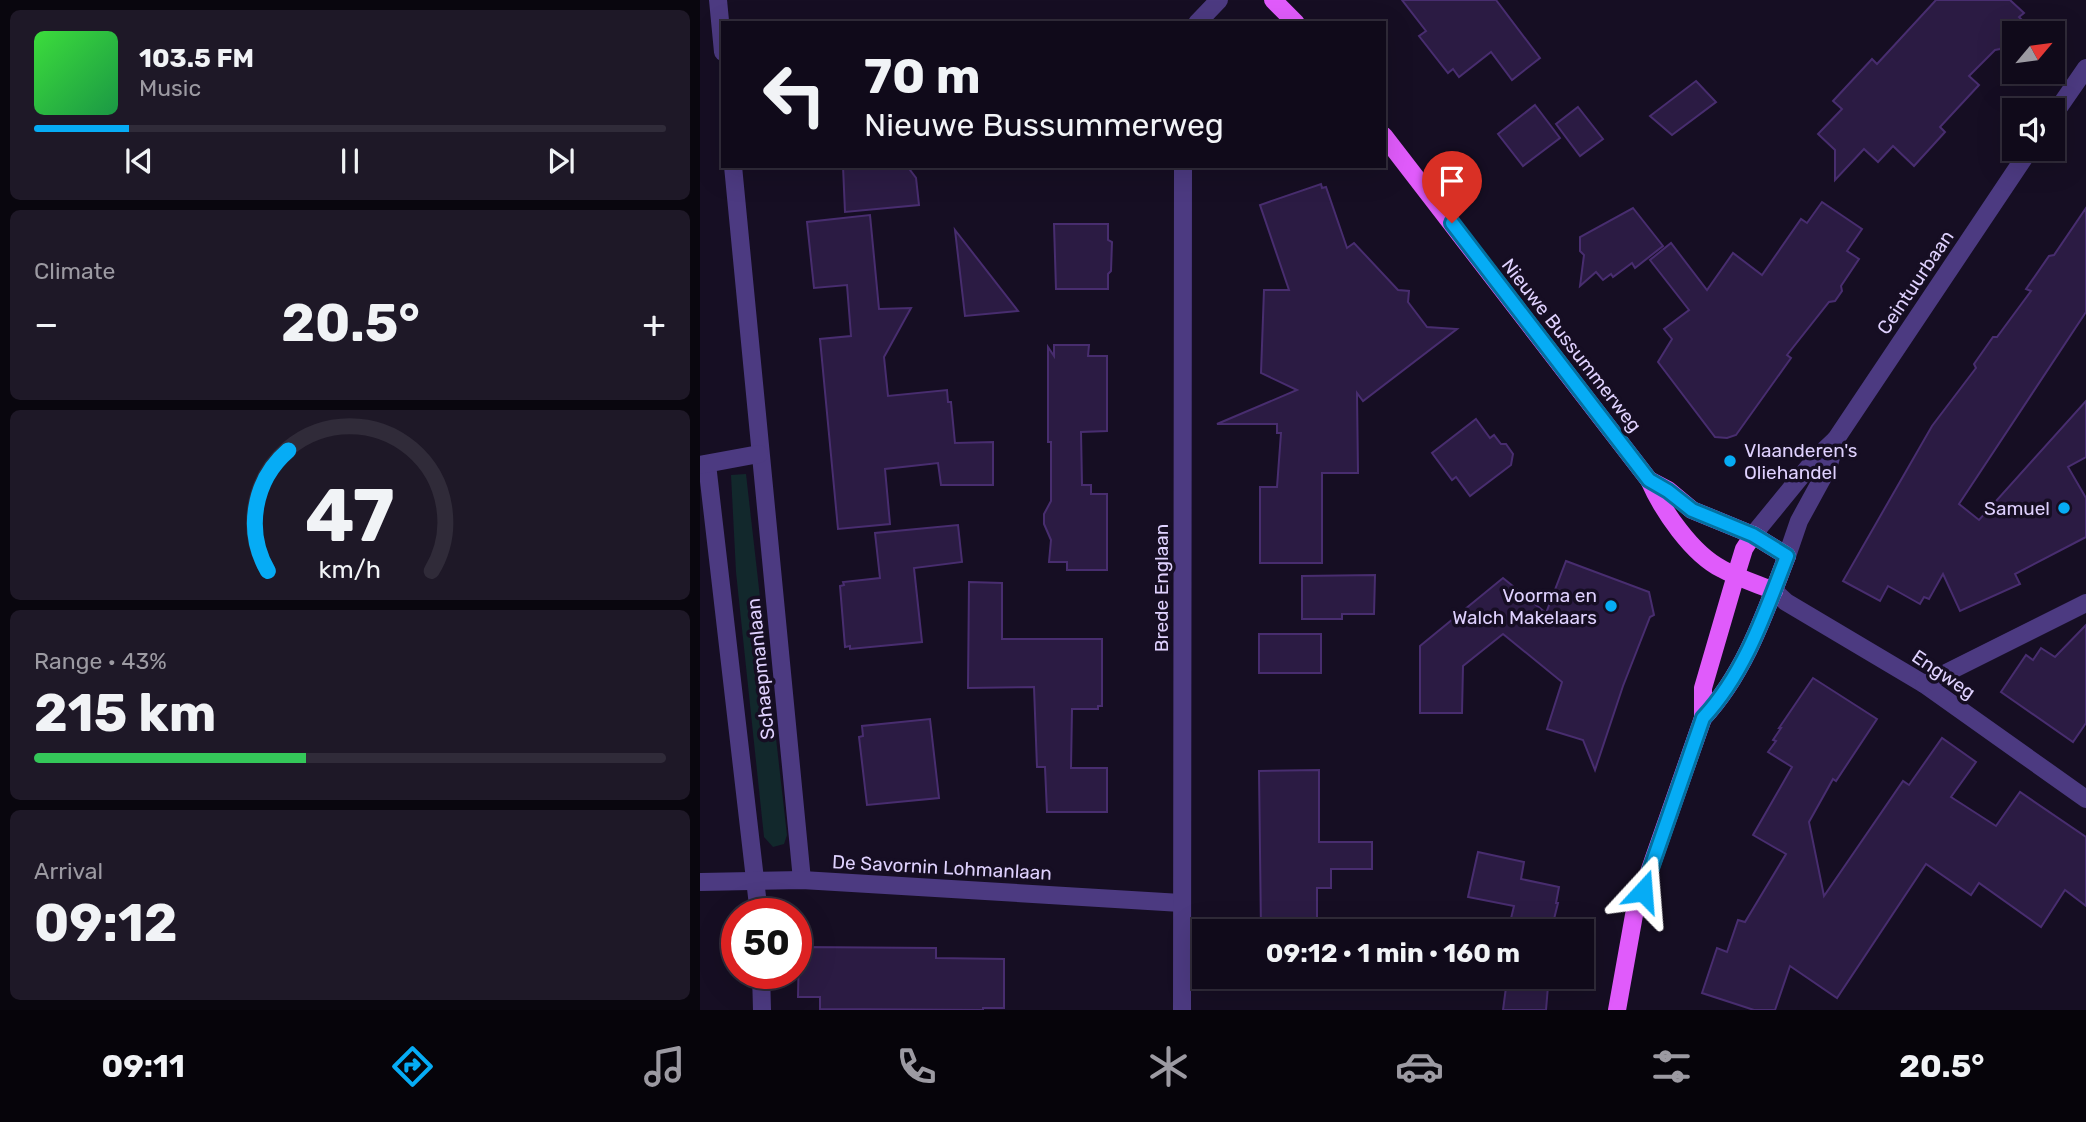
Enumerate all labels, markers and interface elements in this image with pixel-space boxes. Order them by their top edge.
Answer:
north arrow [2002,21,2065,84]
map controls [2002,21,2065,161]
text: 103.5 FM [139,43,254,74]
text: 70 m [864,47,981,105]
icon: left [749,49,840,140]
text: Music [139,74,201,102]
button: sound [2002,98,2065,161]
text: Nieuwe Bussummerweg [864,106,1224,144]
icon: previous [120,142,158,180]
icon: pause [331,142,369,180]
icon: next [542,142,580,180]
pin [1422,151,1482,223]
icon: arrive [1433,162,1471,200]
street label: Ceintuurbaan [1872,226,1959,339]
street label: Nieuwe Bussummerweg [1497,254,1646,437]
text: Climate [34,257,115,285]
text: 20.5° [281,292,420,354]
text: − [34,301,59,347]
text: + [642,301,666,347]
place label: Vlaanderen's Oliehandel [1744,439,1858,484]
marker: Vlaanderen's Oliehandel [1722,453,1738,469]
text: 47 [305,473,395,559]
place label: Samuel [1984,497,2050,520]
marker: Samuel [2056,500,2072,516]
street label: Brede Englaan [1150,524,1173,652]
text: km/h [319,555,381,584]
place label: Voorma en Walch Makelaars [1452,584,1597,629]
street label: Schaepmanlaan [742,597,779,741]
marker: Voorma en Walch Makelaars [1603,598,1619,614]
street label: Engweg [1908,645,1980,704]
text: Range · 43% [34,647,167,675]
text: 215 km [34,682,216,744]
street label: De Savornin Lohmanlaan [831,850,1052,885]
position arrow [1606,854,1680,928]
text: Arrival [34,857,103,885]
text: 09:12 [34,892,178,954]
speed limit sign: 50 [721,898,812,989]
text: 09:12 · 1 min · 160 m [1266,938,1520,969]
icon: directions [388,1042,437,1091]
icon: music [640,1042,689,1091]
icon: phone [892,1042,941,1091]
icon: climate [1144,1042,1193,1091]
icon: car [1395,1042,1444,1091]
icon: filters [1647,1042,1696,1091]
text: 09:11 [101,1047,185,1085]
text: 20.5° [1899,1047,1984,1085]

